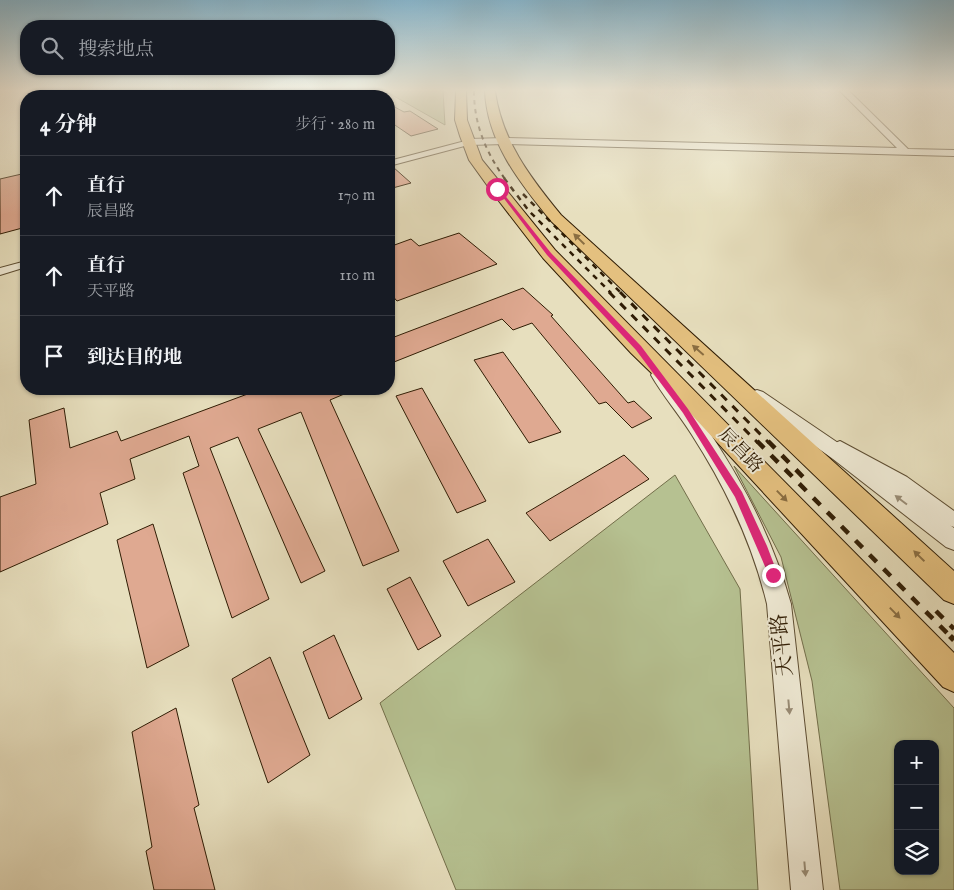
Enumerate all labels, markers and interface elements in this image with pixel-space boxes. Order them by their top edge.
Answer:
search box [20,20,395,75]
icon: search [38,34,66,62]
text: 搜索地点 [78,38,154,62]
text: 4 分钟 [40,112,97,139]
text: 步行 · 280 m [295,115,375,135]
text: 直行 [87,174,125,198]
route start [486,178,509,201]
icon: ahead [40,182,68,210]
text: 170 m [338,186,375,206]
text: 辰昌路 [87,202,135,222]
one-way arrow [573,233,585,245]
text: 直行 [87,254,125,278]
icon: ahead [40,262,68,290]
text: 110 m [339,266,375,286]
text: 天平路 [87,282,135,302]
icon: arrive [40,342,68,370]
one-way arrow [691,344,704,355]
text: 到达目的地 [87,346,182,370]
street label: 辰昌路 [713,424,767,478]
one-way arrow [776,489,788,501]
one-way arrow [894,495,908,505]
one-way arrow [913,550,925,562]
route end [762,564,785,587]
one-way arrow [889,607,901,619]
street label: 天平路 [766,612,800,678]
one-way arrow [785,700,793,716]
map controls [894,740,939,875]
button: + [894,740,939,785]
button: − [894,785,939,830]
button: layers [894,830,939,875]
one-way arrow [801,861,809,877]

